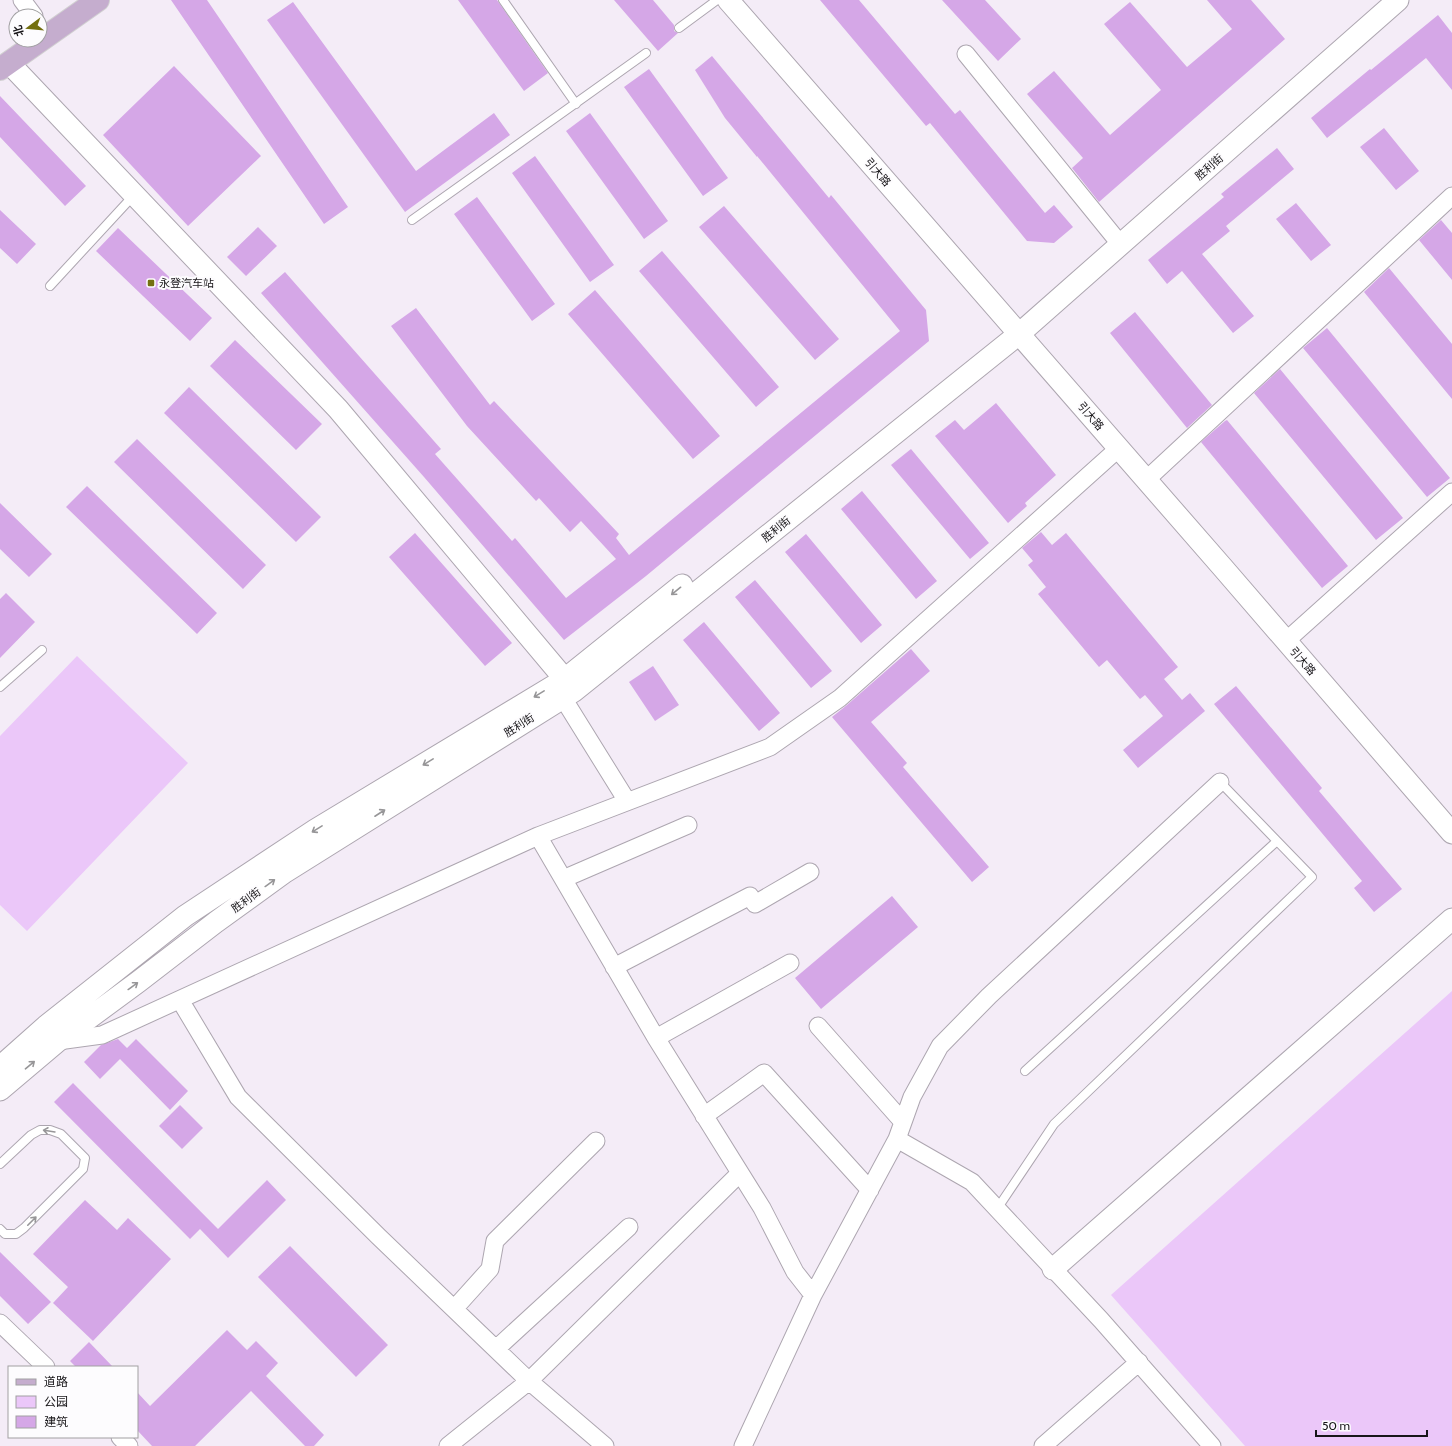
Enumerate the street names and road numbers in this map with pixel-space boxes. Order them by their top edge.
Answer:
street label: 胜利街 [1192,151,1226,183]
street label: 引大路 [862,155,894,189]
street label: 引大路 [1075,399,1107,433]
street label: 胜利街 [759,513,793,545]
street label: 引大路 [1287,644,1319,678]
street label: 胜利街 [501,710,537,740]
street label: 胜利街 [229,885,263,915]

